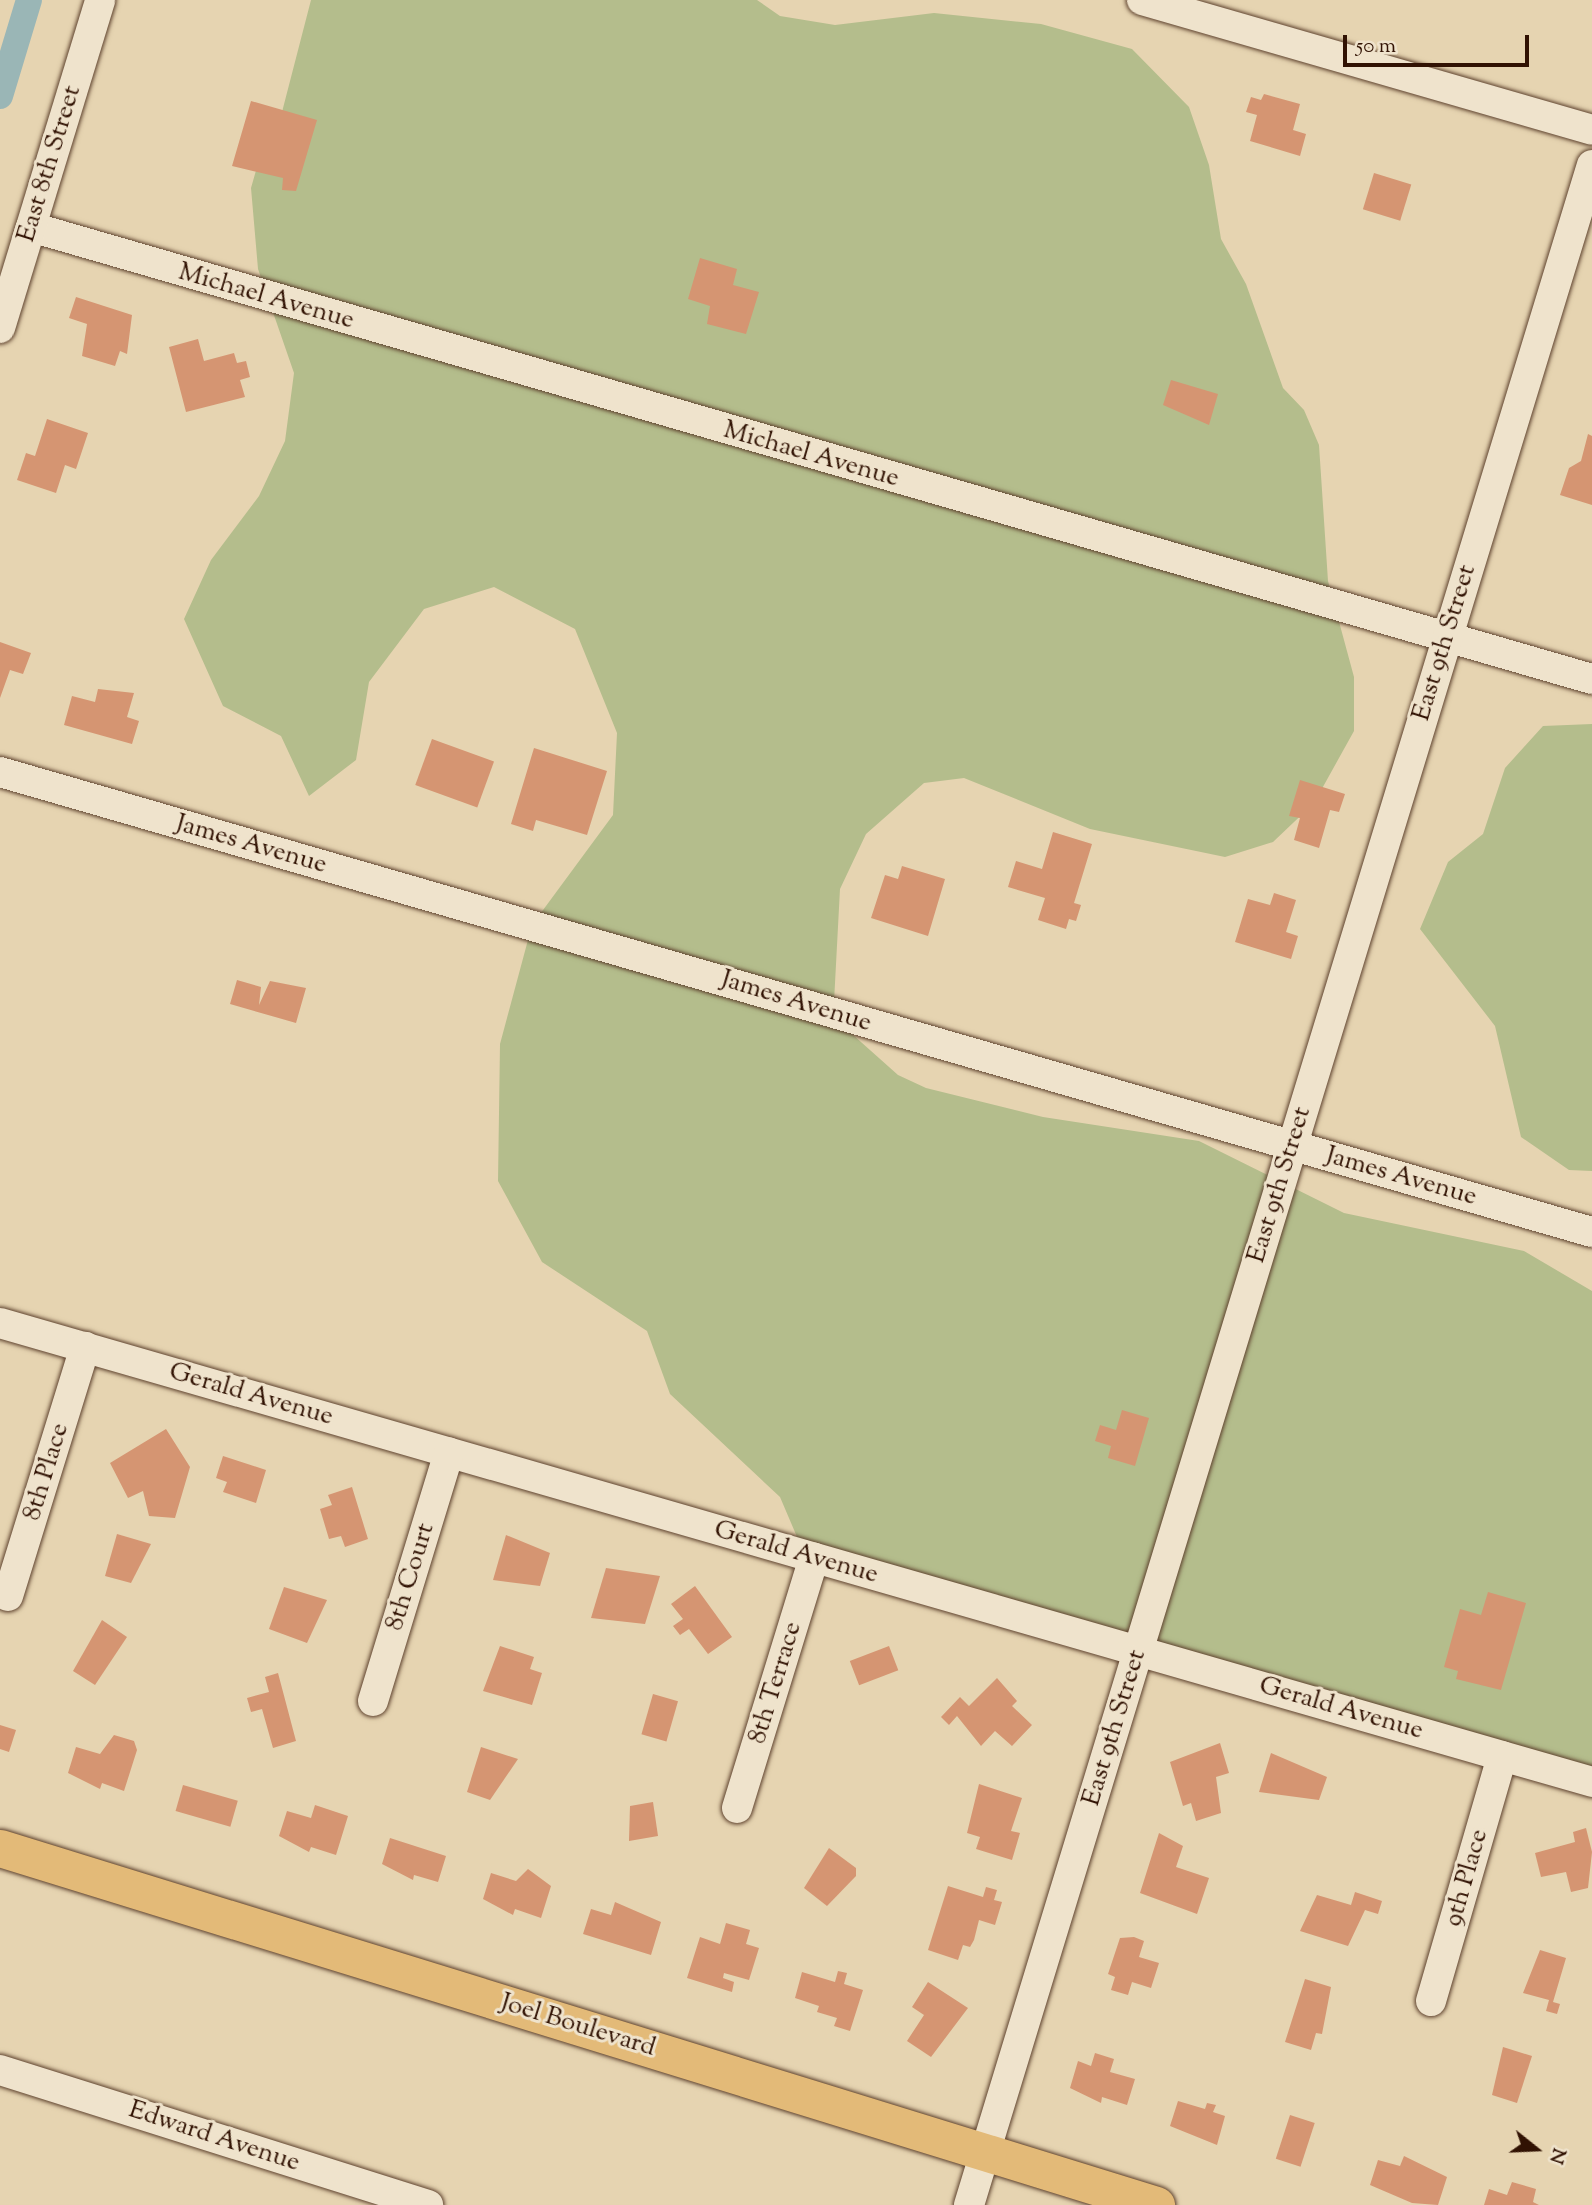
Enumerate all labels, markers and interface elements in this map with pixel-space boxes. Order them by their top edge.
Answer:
scale bar [1347,21,1532,65]
text: 50 m [1356,32,1396,62]
street label: East 8th Street [11,82,89,246]
street label: Michael Avenue [175,257,357,337]
street label: Michael Avenue [720,415,902,495]
street label: East 9th Street [1406,561,1484,725]
street label: James Avenue [172,809,330,881]
street label: James Avenue [717,964,875,1040]
street label: East 9th Street [1241,1103,1319,1267]
street label: James Avenue [1322,1141,1480,1213]
street label: Gerald Avenue [165,1357,337,1433]
street label: 8th Place [17,1420,77,1524]
street label: Gerald Avenue [710,1515,882,1591]
street label: 8th Court [380,1519,442,1635]
street label: 8th Terrace [743,1618,809,1748]
street label: East 9th Street [1076,1646,1154,1810]
street label: Gerald Avenue [1255,1671,1427,1747]
street label: 9th Place [1438,1826,1496,1930]
street label: Joel Boulevard [497,1988,659,2064]
street label: Edward Avenue [125,2095,303,2179]
north arrow [1501,2114,1571,2184]
text: N [1541,2144,1572,2167]

